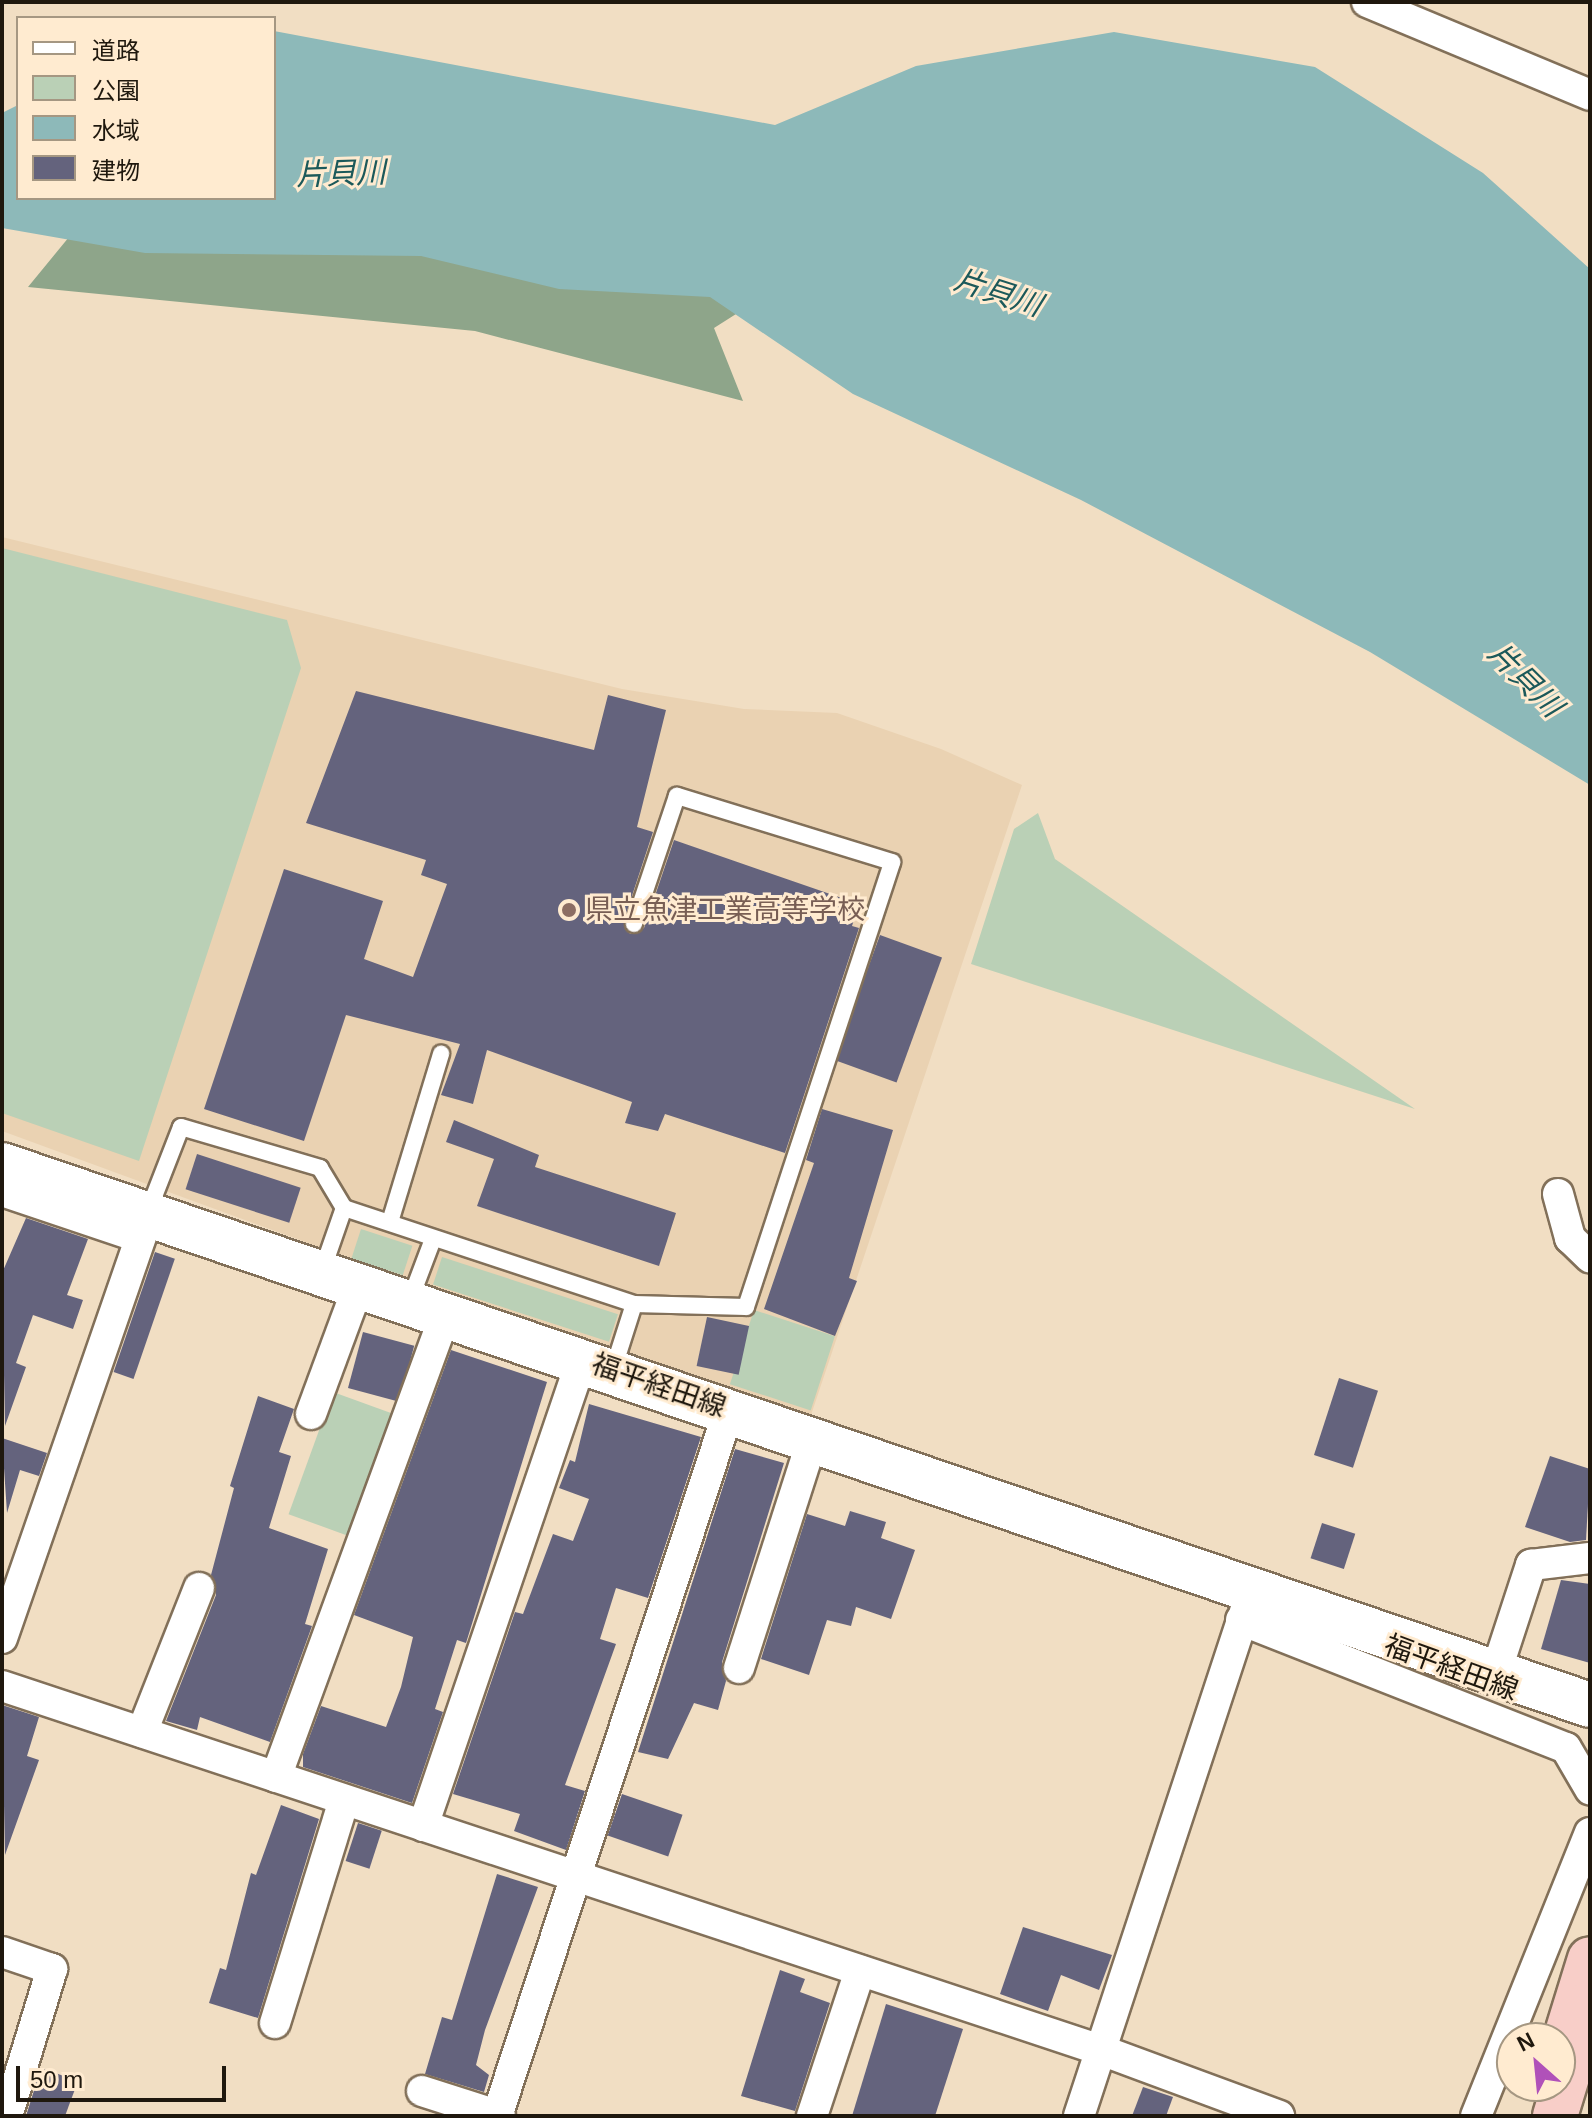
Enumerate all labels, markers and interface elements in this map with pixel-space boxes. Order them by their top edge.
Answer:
legend [16,16,276,200]
text: 道路 [92,37,140,64]
text: 公園 [92,77,140,104]
text: 水域 [92,117,140,144]
water label: 片貝川 [295,154,387,194]
text: 建物 [92,157,140,184]
water label: 片貝川 [950,262,1046,324]
water label: 片貝川 [1480,635,1570,725]
place label: 県立魚津工業高等学校 [585,893,865,927]
marker: 県立魚津工業高等学校 [560,901,578,919]
street label: 福平経田線 [587,1347,731,1425]
street label: 福平経田線 [1379,1628,1523,1708]
north arrow [1496,2022,1576,2102]
text: N [1513,2027,1539,2057]
scale bar [20,2050,230,2100]
text: 50 m [30,2066,83,2093]

